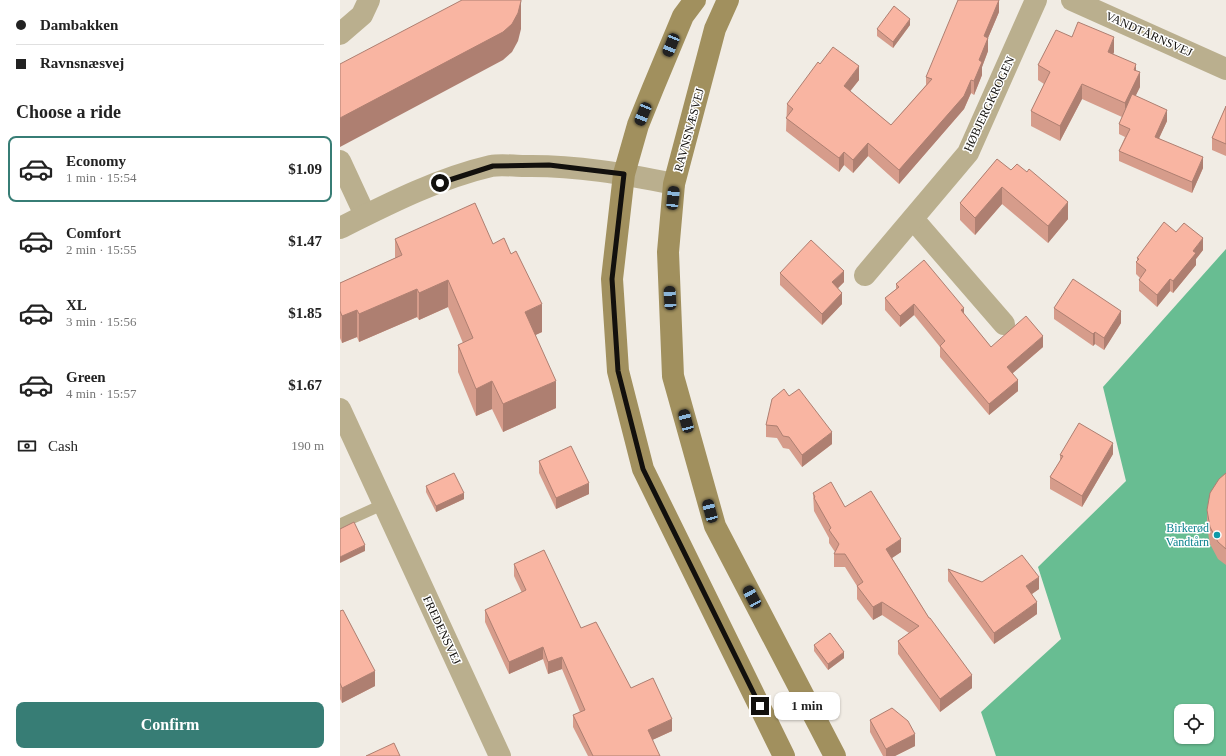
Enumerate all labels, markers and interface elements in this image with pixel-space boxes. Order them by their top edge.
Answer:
street label: VANDTÅRNSVEJ [1104,9,1195,59]
text: Dambakken [40,17,118,33]
car [661,32,681,58]
street label: HØBJERGKROGEN [961,54,1017,154]
text: Ravnsnæsvej [40,55,124,71]
street label: RAVNSNÆSVEJ [671,86,707,173]
car [633,101,653,127]
text: Choose a ride [16,102,121,122]
icon: car [18,151,54,187]
text: Economy [66,153,126,169]
text: $1.09 [288,161,322,177]
text: 1 min · 15:54 [66,170,136,185]
route start [431,174,449,192]
car [666,185,680,211]
icon: car [18,223,54,259]
text: Comfort [66,225,121,241]
text: $1.47 [288,233,322,249]
text: 2 min · 15:55 [66,242,136,257]
car [663,286,677,310]
icon: car [18,295,54,331]
text: XL [66,297,87,313]
text: $1.85 [288,305,322,321]
text: 3 min · 15:56 [66,314,136,329]
icon: car [18,367,54,403]
text: Green [66,369,106,385]
text: $1.67 [288,377,322,393]
text: 4 min · 15:57 [66,386,136,401]
car [677,408,695,434]
icon: cash [16,435,38,457]
text: Cash [48,438,78,454]
text: 190 m [291,438,324,453]
car [701,498,719,524]
place label: Birkerød Vandtårn [1166,521,1209,549]
marker: Birkerød Vandtårn [1212,530,1222,540]
car [741,584,763,610]
street label: FREDENSVEJ [420,594,464,667]
callout: 1 min [774,692,840,720]
route end [751,697,769,715]
text: 1 min [791,698,823,713]
button: Confirm [16,702,324,748]
map controls [1174,704,1214,744]
button: locate [1174,704,1214,744]

